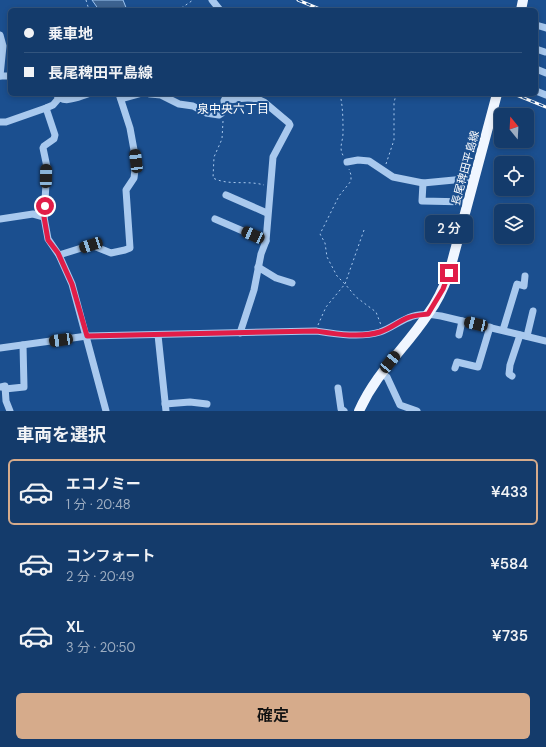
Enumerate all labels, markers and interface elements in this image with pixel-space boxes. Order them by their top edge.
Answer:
text: 乗車地 [48,24,93,44]
text: 長尾稗田平島線 [48,63,153,83]
district label: 泉中央六丁目 [197,101,269,117]
north arrow [494,108,534,148]
map controls [494,108,534,244]
street label: 長尾稗田平島線 [448,129,482,207]
car [129,148,143,174]
button: locate [494,156,534,196]
car [40,164,52,188]
route start [36,197,54,215]
button: layers [494,204,534,244]
callout: 2 分 [425,215,473,243]
text: 2 分 [437,220,461,237]
car [240,225,266,245]
car [78,236,104,254]
route end [440,264,458,282]
car [463,315,489,333]
car [48,332,74,348]
car [378,349,402,375]
text: 車両を選択 [16,423,106,447]
icon: car [18,474,54,510]
text: エコノミー [66,474,141,494]
text: ¥433 [491,482,528,502]
text: 1 分 · 20:48 [66,496,131,513]
icon: car [18,546,54,582]
text: コンフォート [66,546,156,566]
text: ¥584 [490,554,528,574]
text: 2 分 · 20:49 [66,568,134,585]
text: XL [66,617,84,637]
icon: car [18,618,54,654]
text: ¥735 [492,626,528,646]
text: 3 分 · 20:50 [66,639,135,656]
button: 確定 [16,693,530,739]

